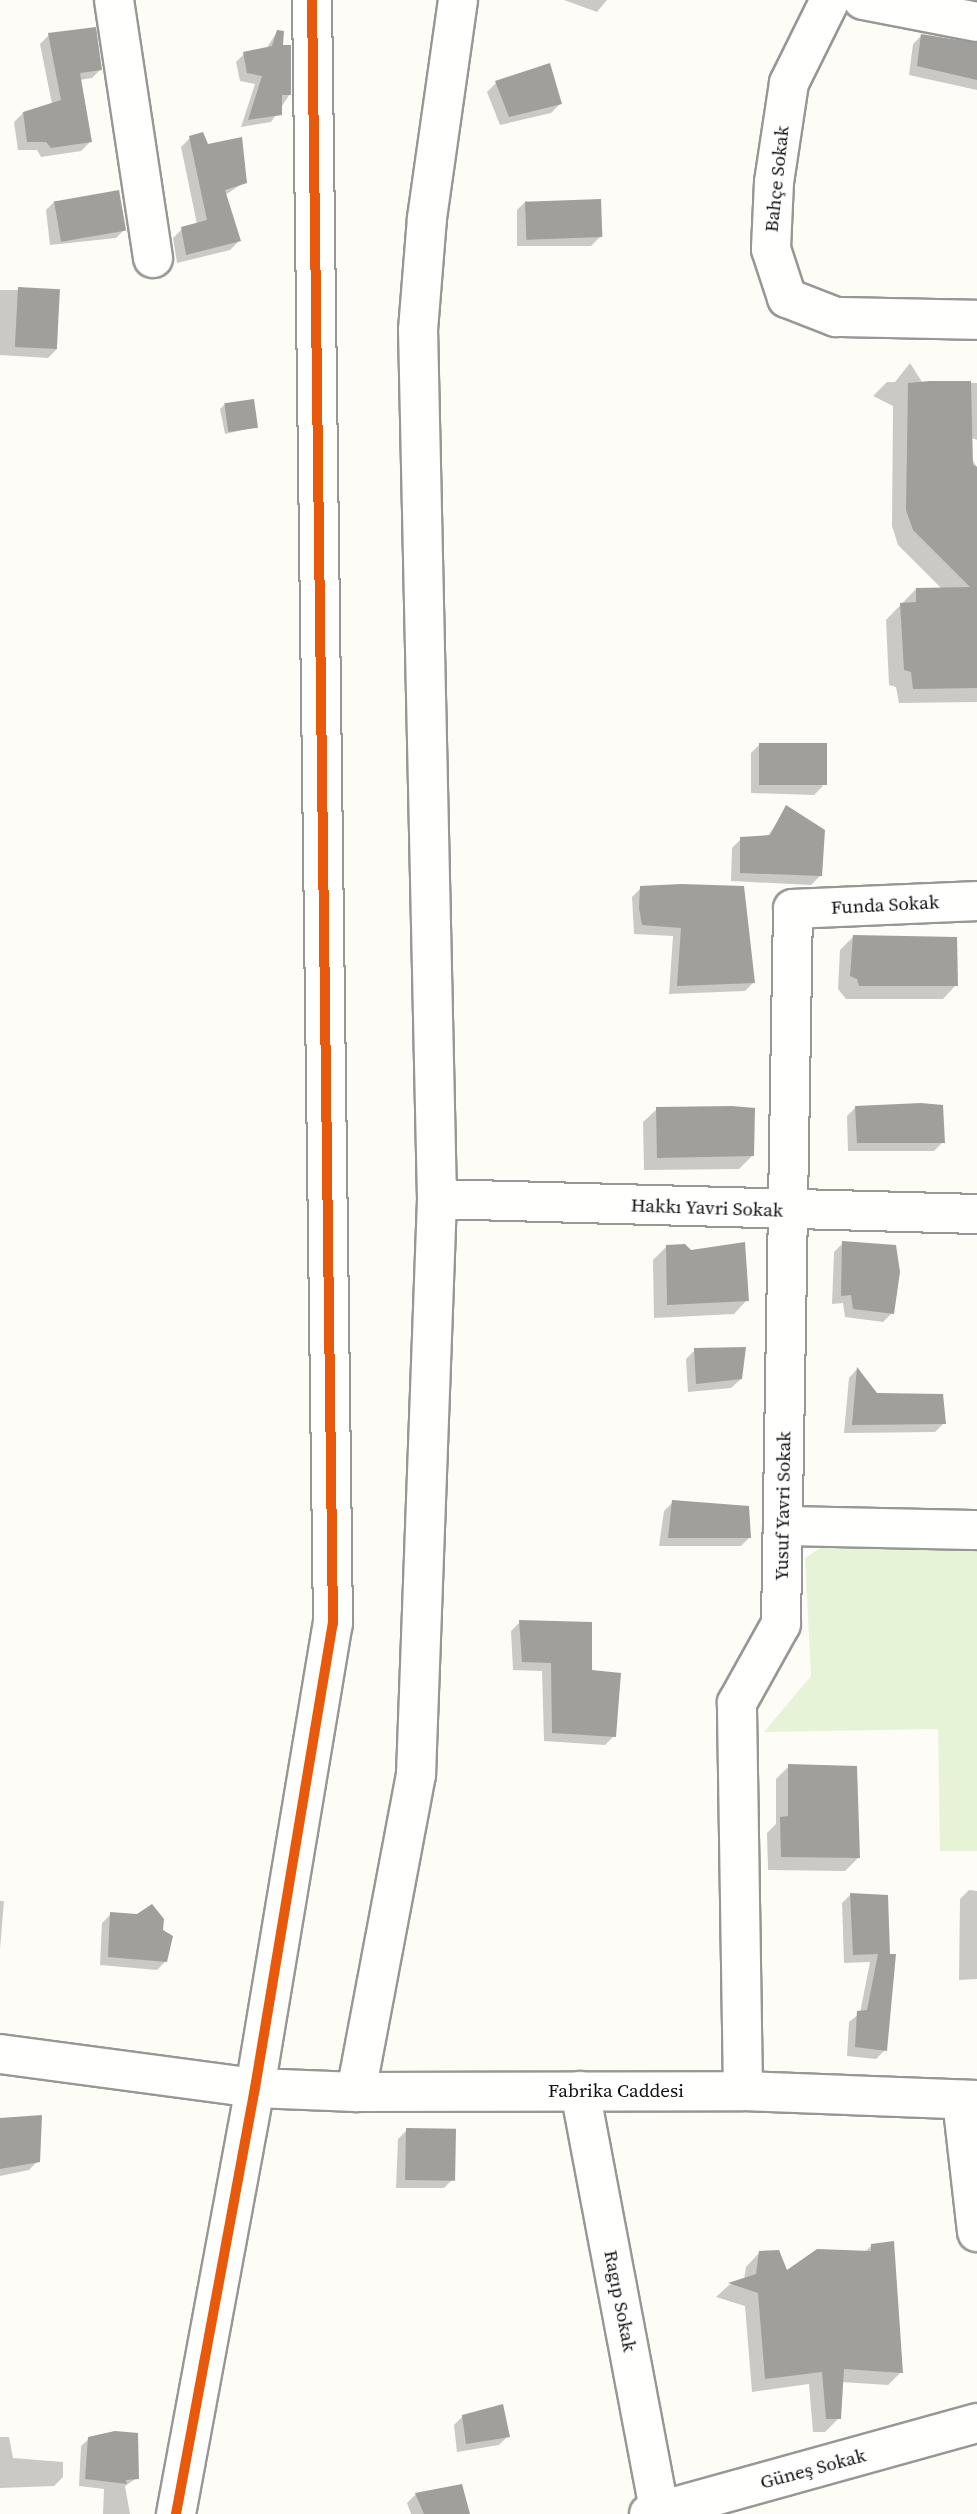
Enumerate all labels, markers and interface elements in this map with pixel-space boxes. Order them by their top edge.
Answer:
street label: Bahçe Sokak [760,125,794,233]
street label: Funda Sokak [830,891,940,919]
street label: Hakkı Yavri Sokak [630,1194,784,1222]
street label: Yusuf Yavri Sokak [770,1431,796,1581]
street label: Fabrika Caddesi [548,2080,684,2102]
street label: Ragıp Sokak [599,2248,641,2354]
street label: Güneş Sokak [758,2444,868,2494]

